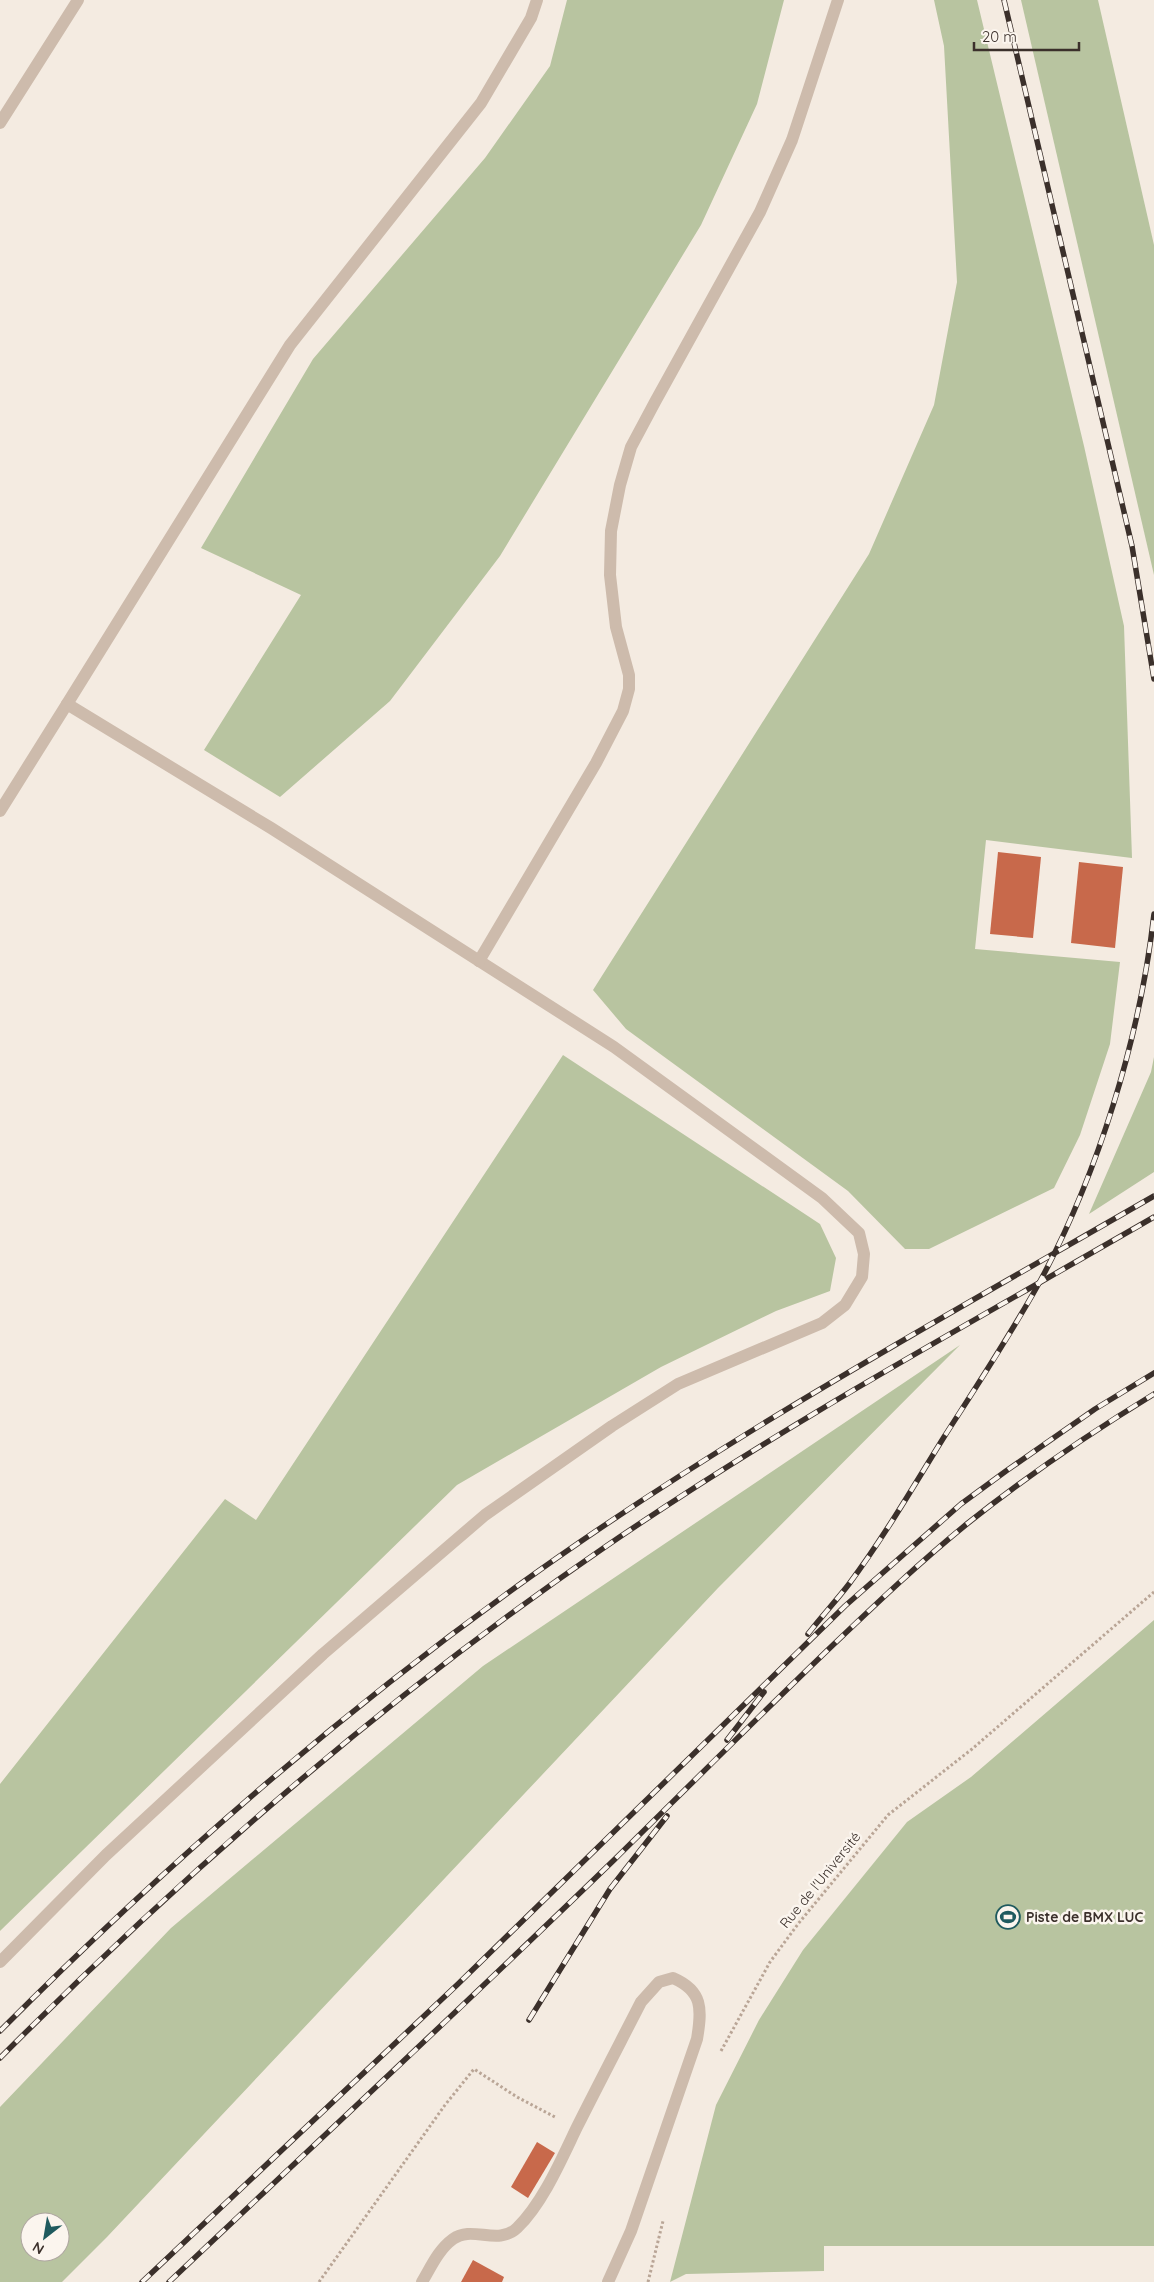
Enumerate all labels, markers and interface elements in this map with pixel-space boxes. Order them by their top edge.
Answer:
scale bar [974,20,1079,52]
text: 20 m [982,27,1017,46]
street label: Rue de l'Université [776,1828,864,1932]
sports icon: Piste de BMX LUC [995,1904,1021,1930]
place label: Piste de BMX LUC [1026,1908,1143,1926]
north arrow [20,2212,70,2262]
text: N [29,2238,47,2259]

